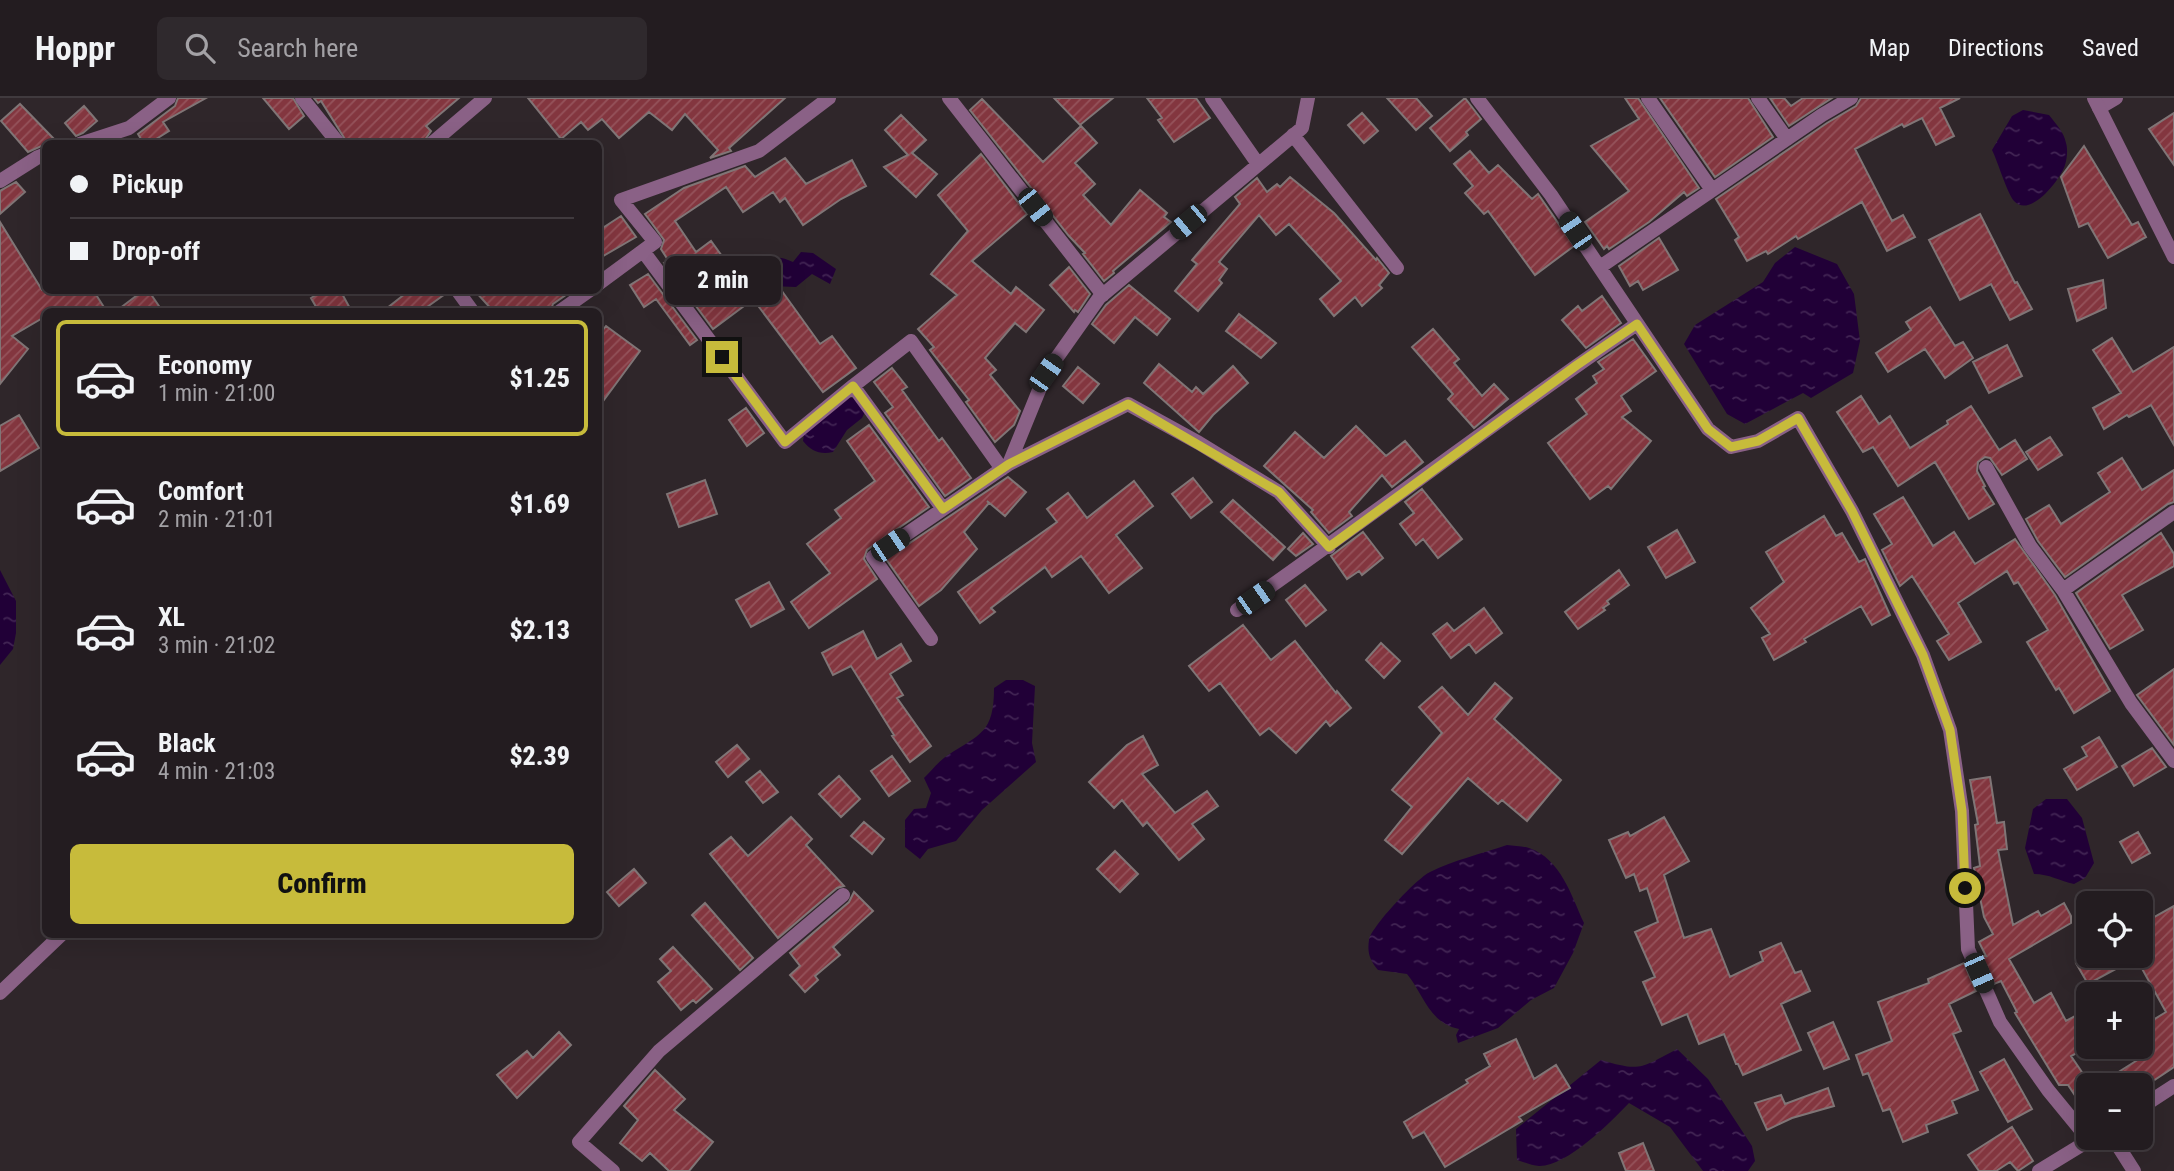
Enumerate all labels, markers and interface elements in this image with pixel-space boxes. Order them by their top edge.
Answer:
search box [157,17,647,80]
text: Hoppr [35,29,115,68]
icon: search [181,29,219,67]
text: Search here [237,33,358,63]
text: Map [1869,34,1910,62]
text: Directions [1948,34,2044,62]
text: Saved [2082,34,2139,62]
text: Pickup [112,169,183,199]
car [1014,184,1057,230]
car [1166,200,1211,244]
car [1555,208,1596,254]
text: Drop-off [112,236,200,266]
callout: 2 min [664,256,780,304]
text: 2 min [697,267,749,294]
route end [706,341,738,373]
icon: car [74,347,137,410]
text: Economy [158,350,252,380]
car [1026,350,1067,396]
text: $1.25 [509,363,570,393]
text: 1 min · 21:00 [158,380,275,407]
icon: car [74,473,137,536]
text: Comfort [158,476,244,506]
text: $1.69 [509,489,570,519]
text: 2 min · 21:01 [158,506,275,533]
car [867,525,914,565]
car [1232,577,1279,619]
icon: car [74,599,137,662]
text: XL [158,602,185,632]
text: $2.13 [509,615,570,645]
text: 3 min · 21:02 [158,632,275,659]
icon: car [74,725,137,788]
text: Black [158,728,216,758]
text: $2.39 [509,741,570,771]
text: 4 min · 21:03 [158,758,275,785]
button: Confirm [70,844,574,924]
route start [1949,872,1981,904]
map controls [2076,891,2153,1150]
button: locate [2076,891,2153,968]
car [1961,950,1998,996]
button: + [2076,982,2153,1059]
button: − [2076,1073,2153,1150]

